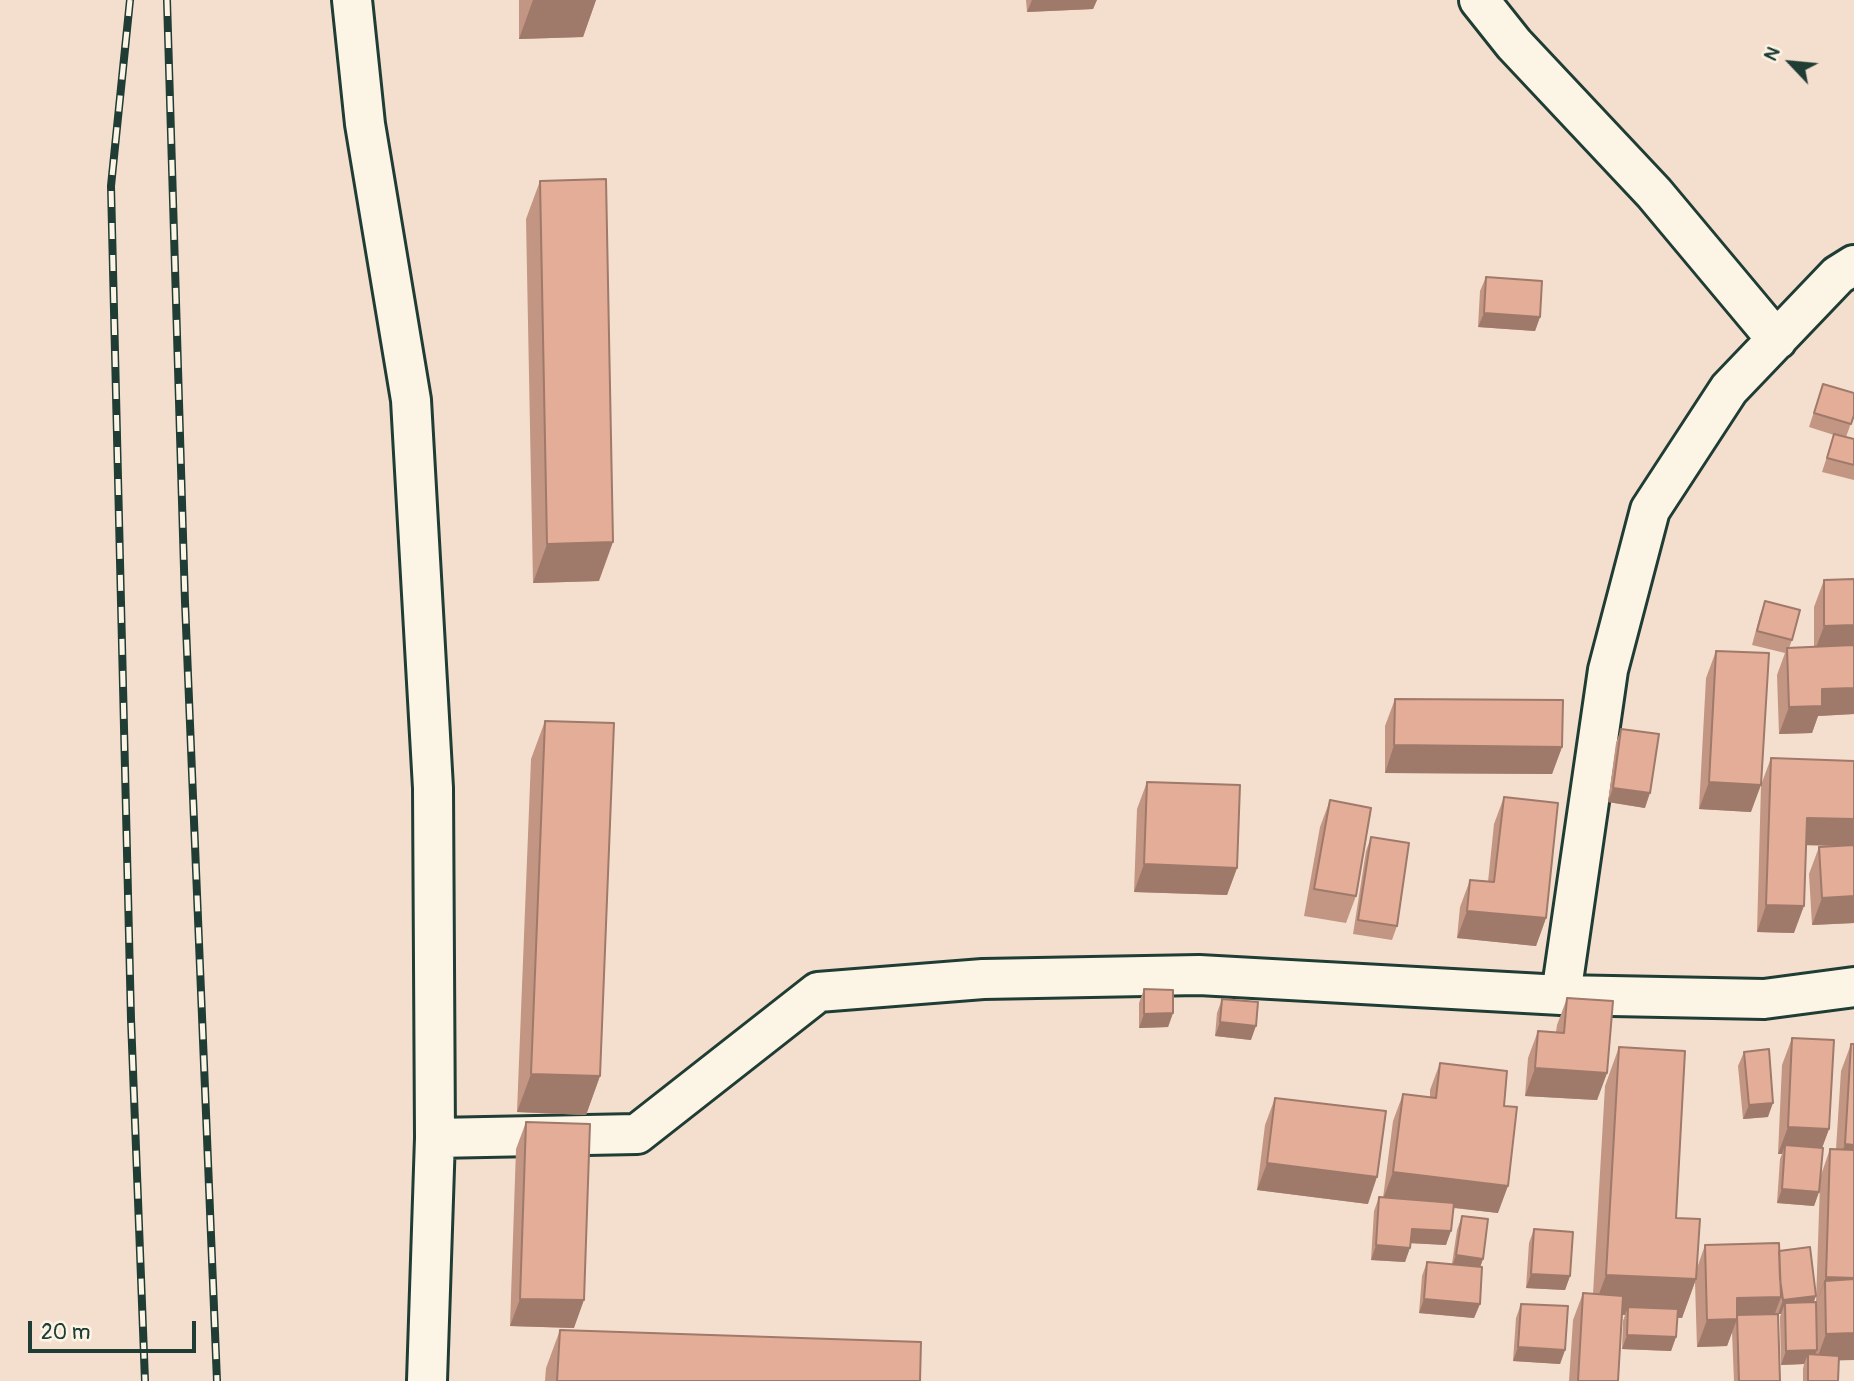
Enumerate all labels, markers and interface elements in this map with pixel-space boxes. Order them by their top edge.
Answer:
north arrow [1756,28,1826,98]
text: N [1759,43,1786,65]
scale bar [32,1308,200,1352]
text: 20 m [41,1319,90,1346]

